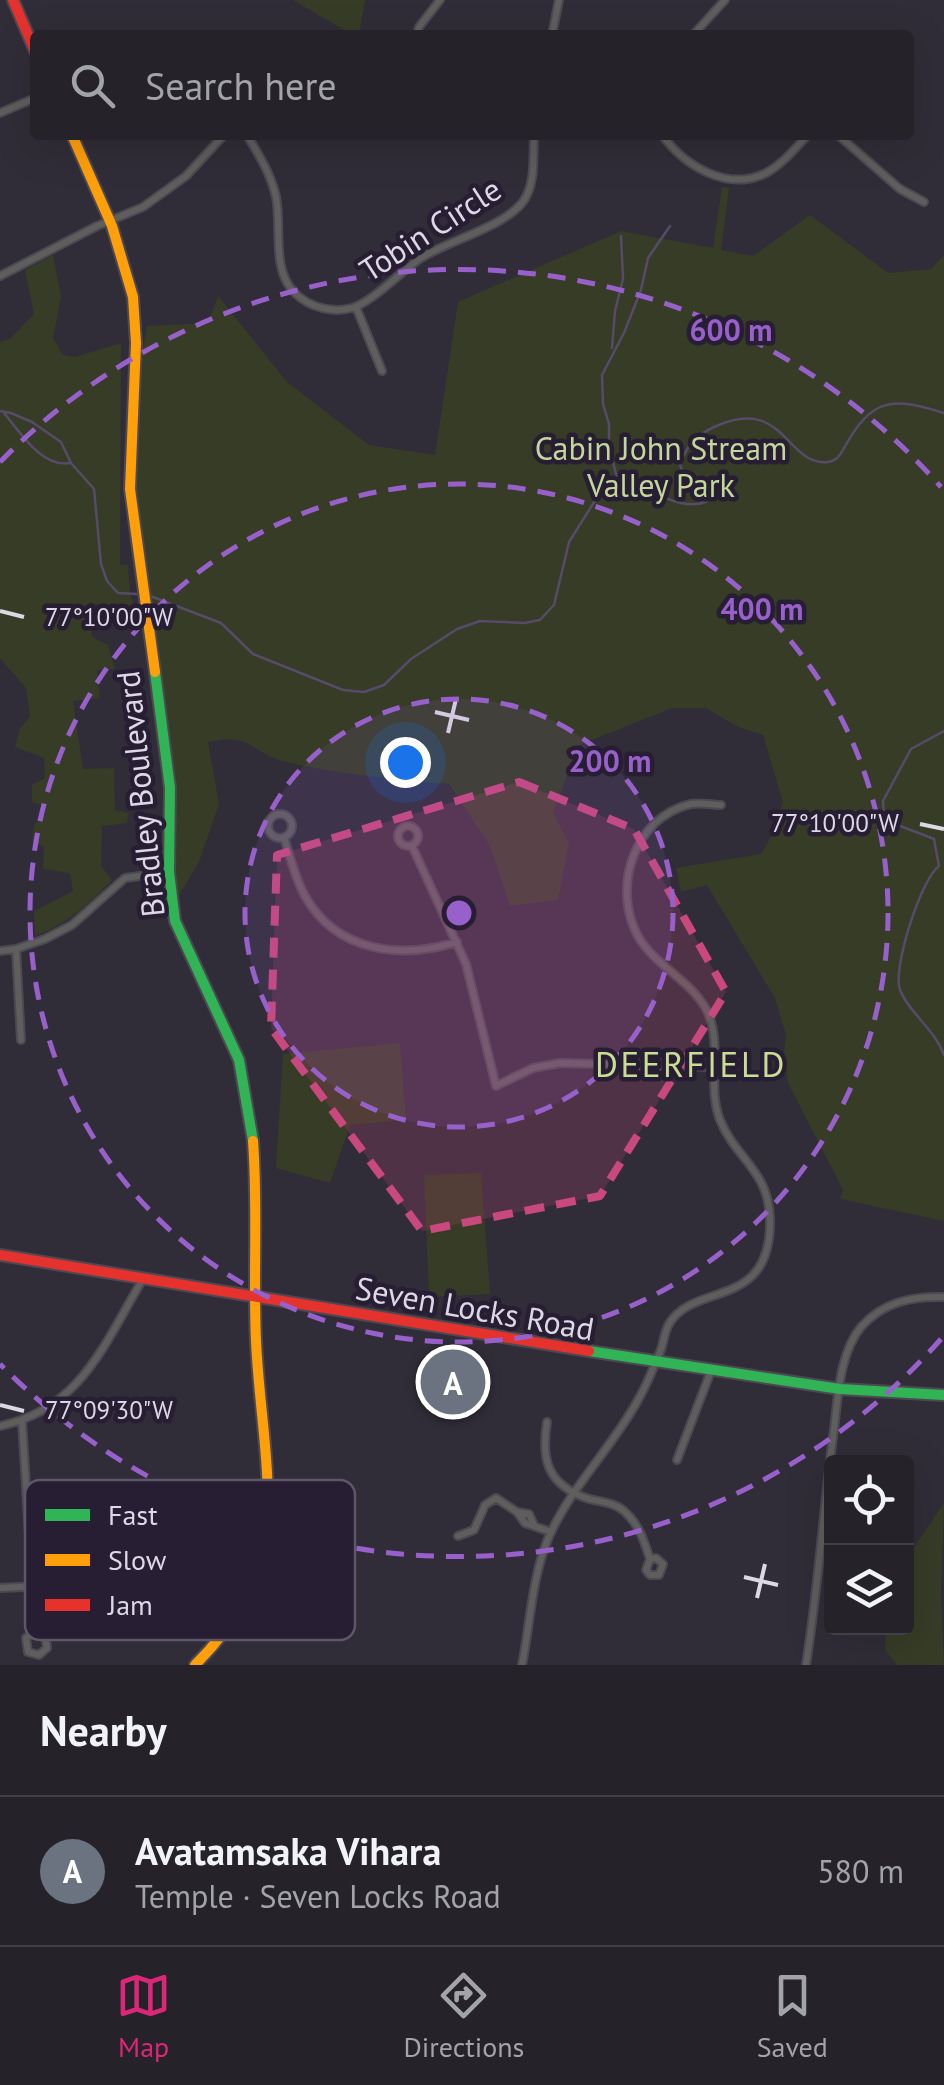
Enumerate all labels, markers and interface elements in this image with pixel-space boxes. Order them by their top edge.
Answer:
search box [30,30,914,140]
icon: search [65,58,120,113]
text: Search here [145,61,337,110]
street label: Tobin Circle [351,168,509,290]
text: 600 m [690,310,772,349]
park label: Cabin John Stream Valley Park [535,427,787,506]
text: 400 m [721,589,803,628]
text: 77°10'00"W [45,601,173,633]
street label: Bradley Boulevard [106,669,174,919]
your location [380,737,431,788]
text: 200 m [569,741,651,780]
text: 77°10'00"W [771,807,899,839]
centre of rings [441,895,477,931]
district label: DEERFIELD [595,1041,787,1087]
street label: Seven Locks Road [353,1266,597,1350]
pin: A [420,1344,486,1420]
text: 77°09'30"W [45,1394,173,1426]
map controls [824,1455,914,1635]
button: locate [824,1455,914,1545]
legend [25,1480,355,1640]
text: Fast [108,1496,158,1533]
text: Slow [108,1541,167,1578]
button: layers [824,1545,914,1635]
text: Jam [107,1586,153,1623]
text: Nearby [40,1703,167,1758]
text: Avatamsaka Vihara [135,1826,441,1875]
text: A [63,1850,82,1892]
text: 580 m [817,1850,904,1892]
text: Temple · Seven Locks Road [135,1875,501,1917]
tab: Map [116,1968,171,2065]
tab: Directions [403,1968,524,2065]
tab: Saved [757,1968,828,2065]

